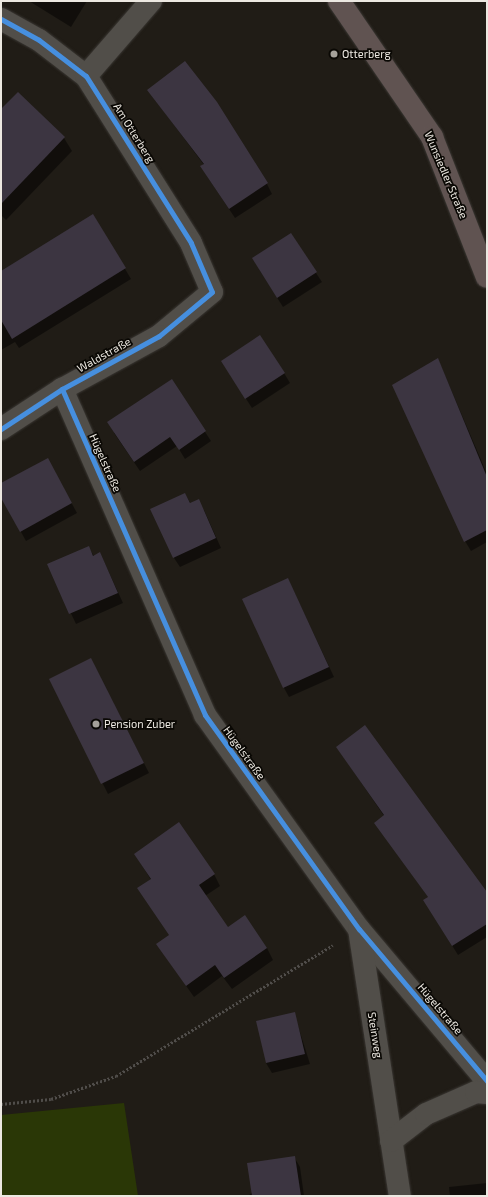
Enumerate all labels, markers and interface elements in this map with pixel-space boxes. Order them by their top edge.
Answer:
place label: Otterberg [342,47,391,61]
marker: Otterberg [329,49,339,59]
street label: Am Otterberg [110,101,158,165]
street label: Wunsiedler Straße [422,129,470,221]
street label: Waldstraße [75,335,133,375]
street label: Hügelstraße [86,432,124,494]
place label: Pension Zuber [104,717,175,731]
marker: Pension Zuber [91,719,101,729]
street label: Hügelstraße [220,724,268,782]
street label: Hügelstraße [415,981,465,1037]
street label: Steinweg [365,1011,385,1059]

